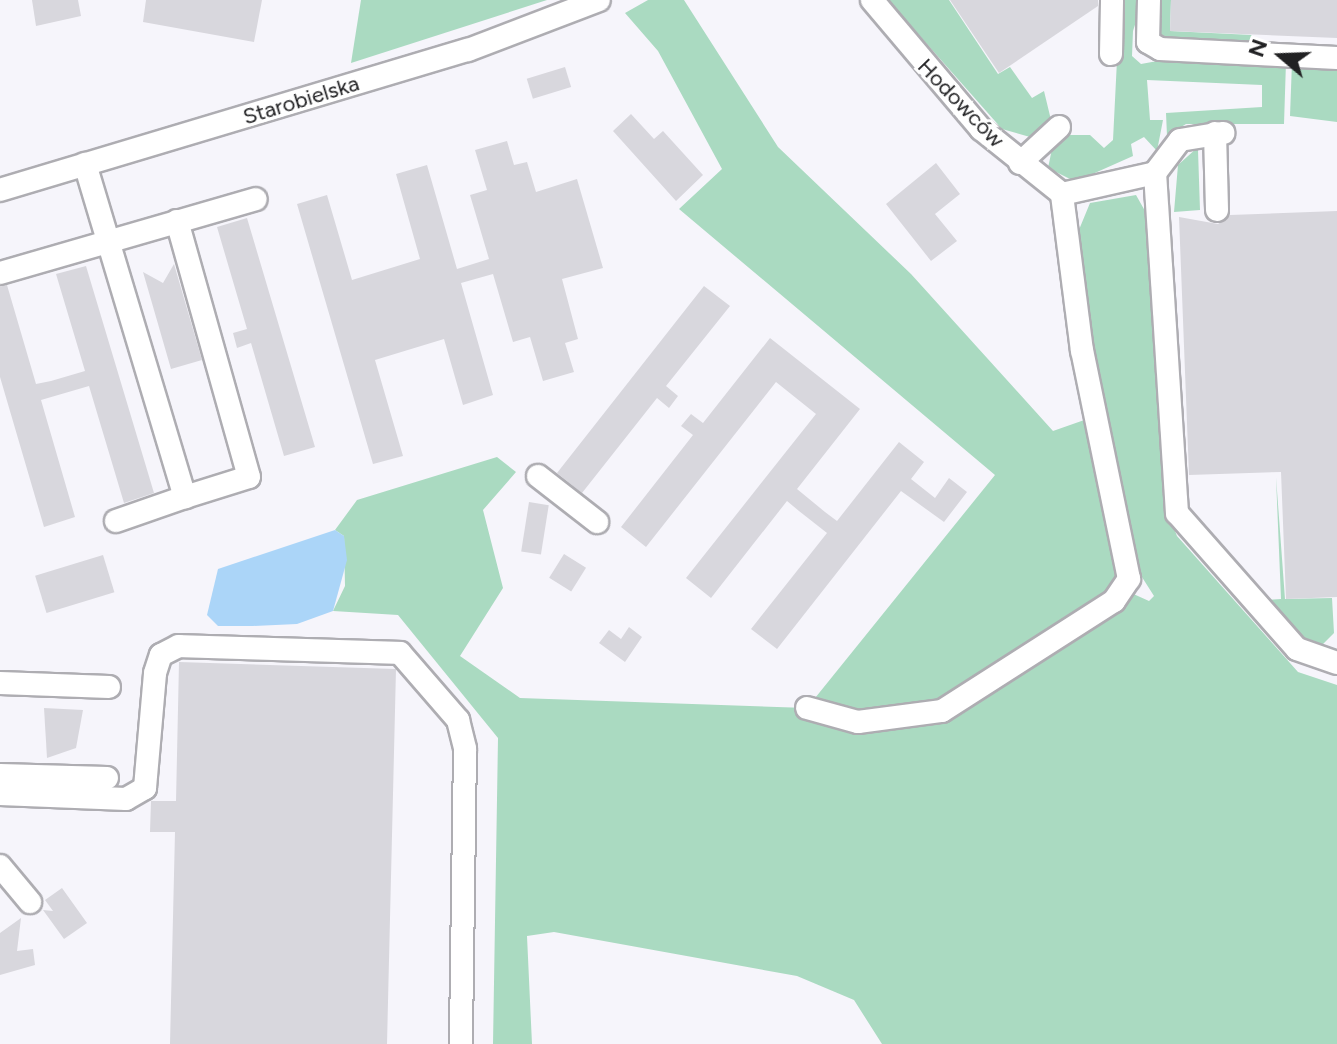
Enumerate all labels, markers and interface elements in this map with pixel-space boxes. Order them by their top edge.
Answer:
north arrow [1241,16,1321,96]
text: N [1242,36,1273,60]
street label: Hodowców [912,53,1010,153]
street label: Starobielska [240,70,362,130]

